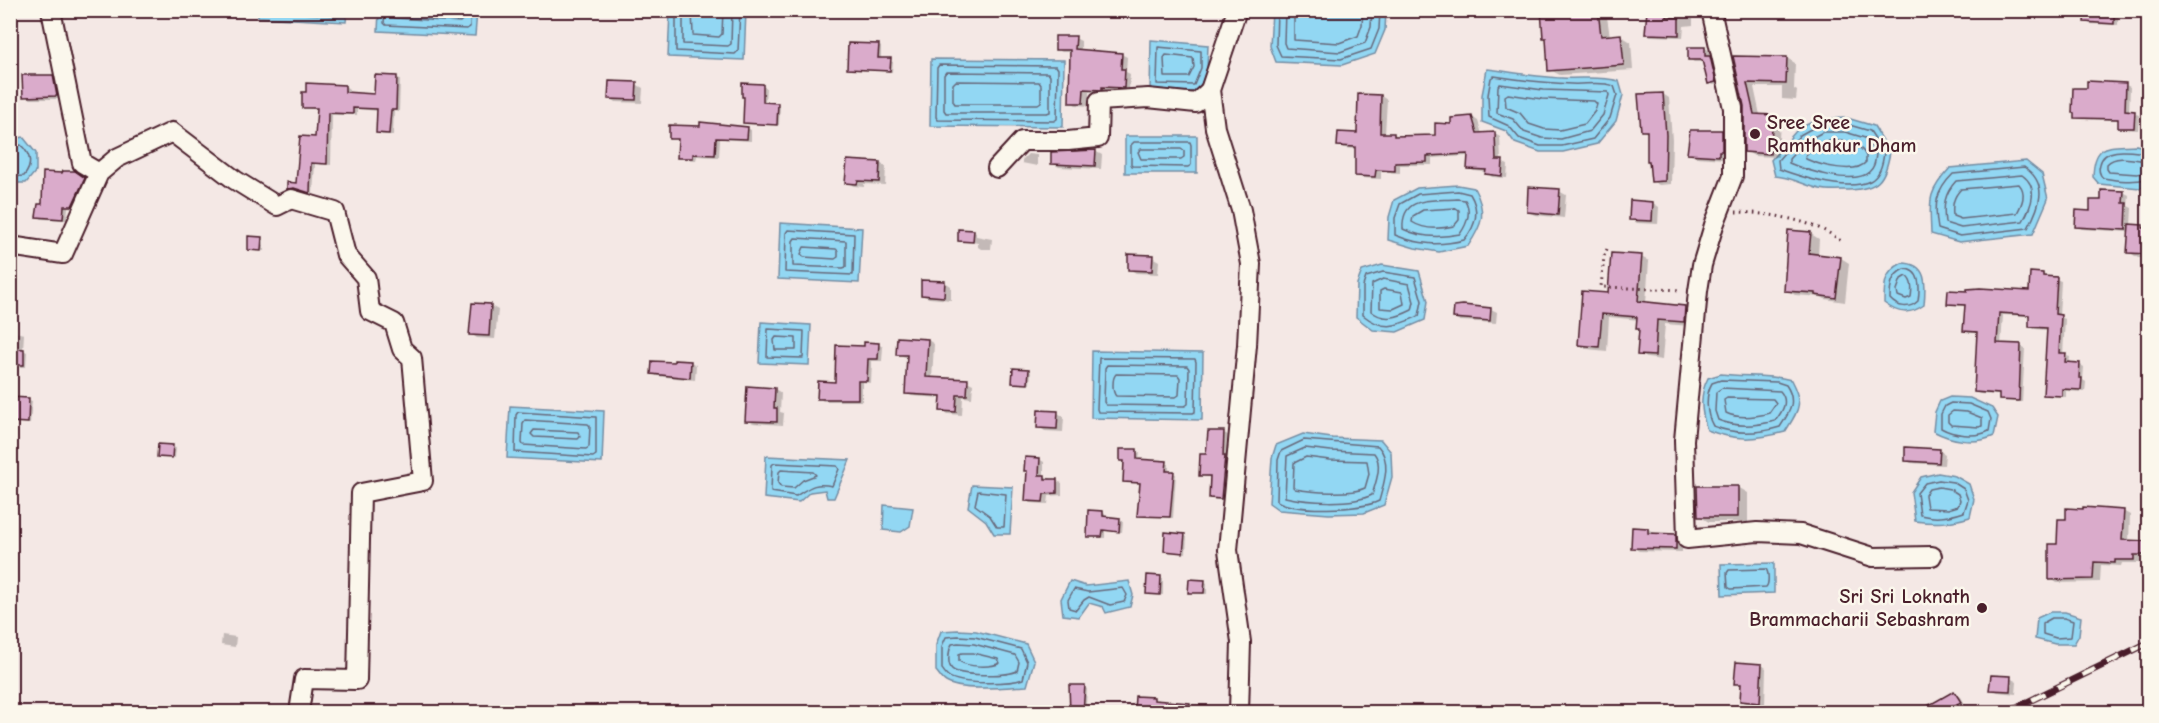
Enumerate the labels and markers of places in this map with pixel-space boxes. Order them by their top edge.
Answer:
place label: Sree Sree Ramthakur Dham [1767,111,1916,157]
marker: Sree Sree Ramthakur Dham [1748,127,1762,141]
place label: Sri Sri Loknath Brammacharii Sebashram [1749,585,1970,631]
marker: Sri Sri Loknath Brammacharii Sebashram [1975,601,1989,615]

